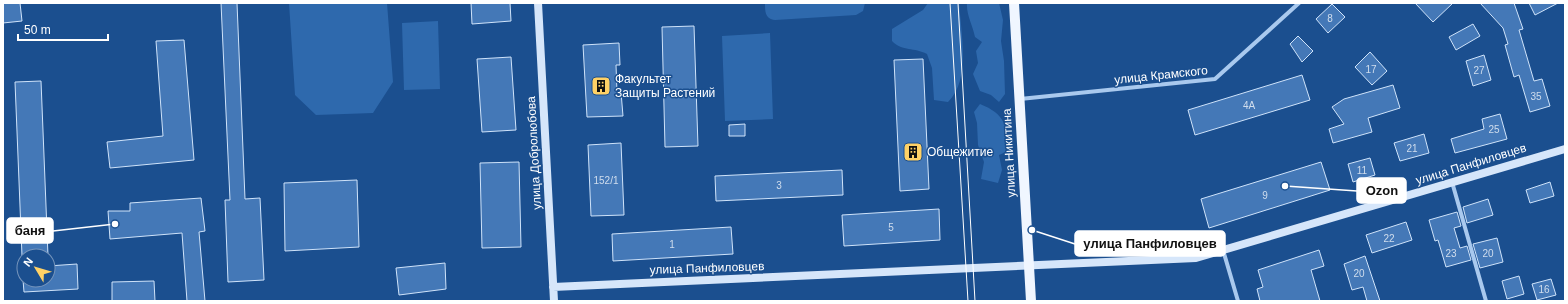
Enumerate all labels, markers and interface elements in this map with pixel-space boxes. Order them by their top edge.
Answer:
house number: 8 [1327,13,1333,24]
scale bar [18,16,108,42]
text: 50 m [24,23,51,37]
street label: улица Крамского [1114,63,1209,87]
house number: 17 [1365,64,1377,75]
house number: 27 [1473,65,1485,76]
place label: Факультет Защиты Растений [615,72,715,100]
building icon: Факультет Защиты Растений [590,75,612,97]
house number: 35 [1530,91,1542,102]
street label: улица Добролюбова [524,96,544,210]
house number: 4А [1243,100,1255,111]
street label: улица Никитина [1000,108,1018,198]
house number: 25 [1488,124,1500,135]
building icon: Общежитие [902,141,924,163]
street label: улица Панфиловцев [1414,141,1528,187]
house number: 21 [1406,143,1418,154]
place label: Общежитие [927,145,993,159]
house number: 11 [1357,165,1368,176]
house number: 152/1 [593,175,619,186]
callout: Ozon [1357,178,1406,203]
house number: 3 [776,180,782,191]
text: Ozon [1366,183,1398,198]
house number: 9 [1262,190,1268,201]
callout: баня [7,218,53,243]
house number: 5 [888,222,894,233]
text: баня [15,223,45,238]
callout: улица Панфиловцев [1075,231,1225,256]
house number: 22 [1383,233,1395,244]
text: улица Панфиловцев [1083,236,1217,251]
house number: 1 [669,239,675,250]
north arrow [16,248,56,288]
house number: 23 [1445,248,1457,259]
house number: 20 [1482,248,1494,259]
text: N [21,255,35,269]
street label: улица Панфиловцев [649,259,765,277]
house number: 20 [1353,268,1365,279]
house number: 16 [1538,284,1550,295]

